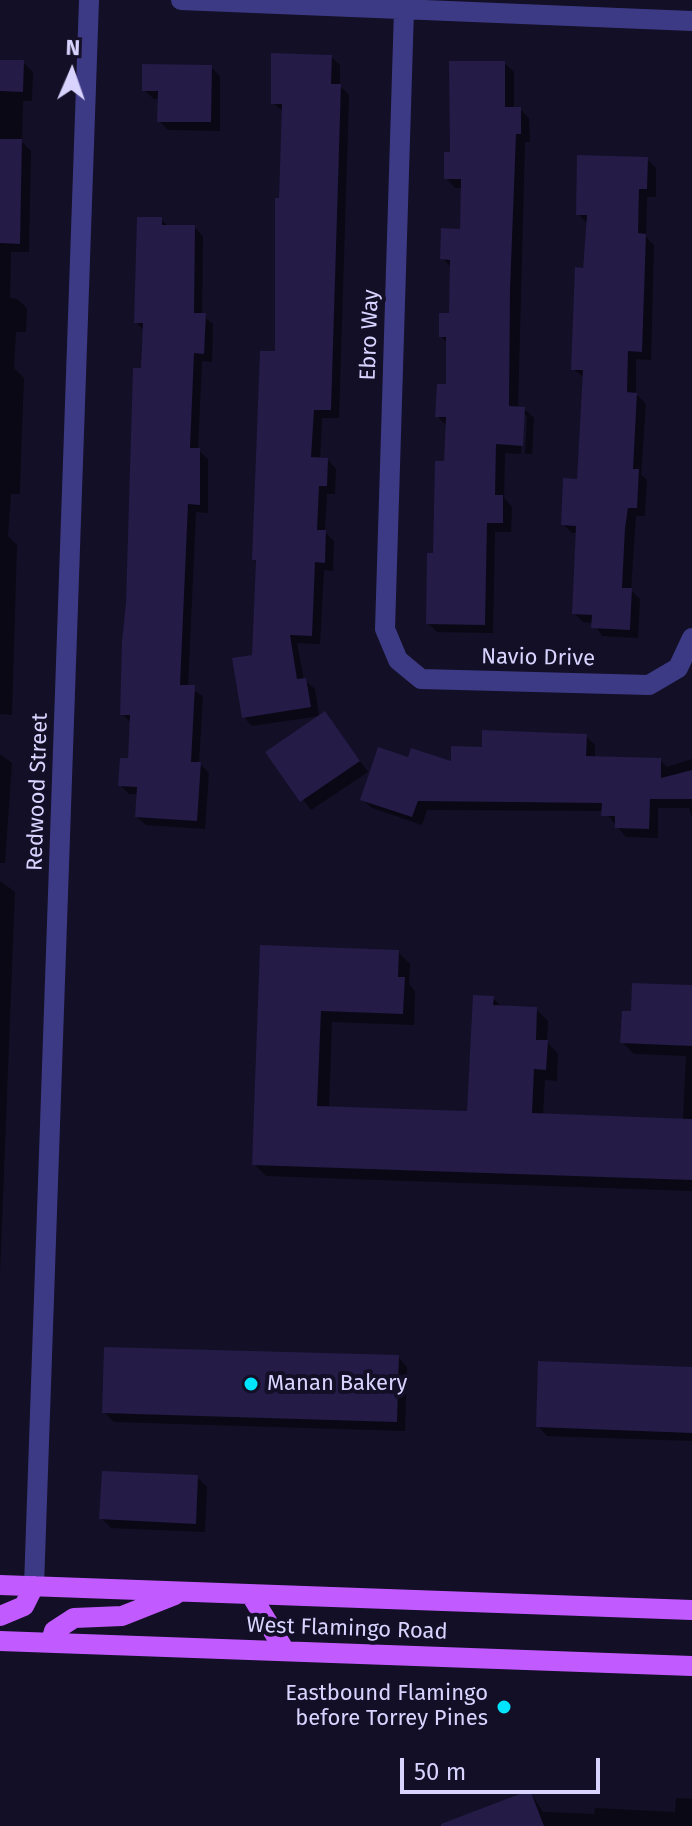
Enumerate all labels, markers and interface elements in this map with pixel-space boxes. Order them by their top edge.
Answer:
north arrow [32,32,112,112]
text: N [65,34,81,61]
street label: Ebro Way [355,289,385,381]
street label: Navio Drive [481,644,595,672]
street label: Redwood Street [22,712,54,872]
place label: Manan Bakery [267,1371,407,1397]
marker: Manan Bakery [242,1375,260,1393]
street label: West Flamingo Road [246,1612,448,1646]
place label: Eastbound Flamingo before Torrey Pines [285,1681,488,1732]
marker: Eastbound Flamingo before Torrey Pines [495,1698,513,1716]
scale bar [404,1742,604,1792]
text: 50 m [414,1758,466,1786]

